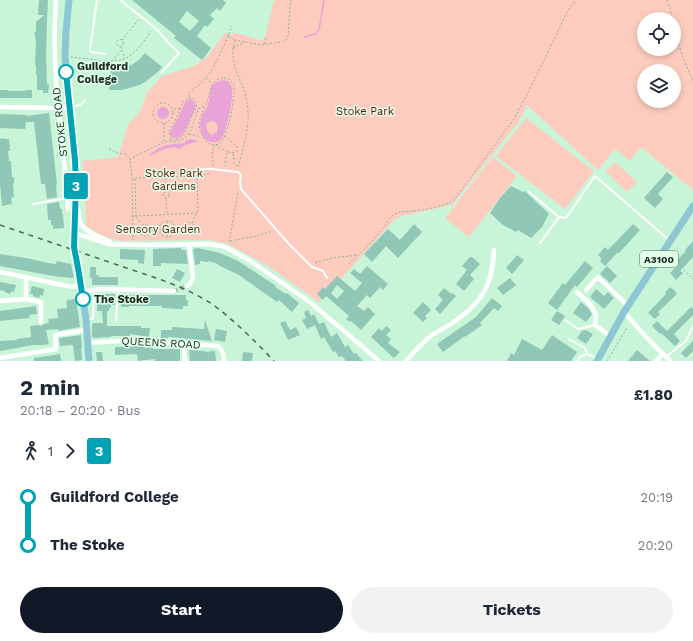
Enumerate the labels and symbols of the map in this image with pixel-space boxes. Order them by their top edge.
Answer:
place label: Guildford College [77,60,128,86]
marker: Guildford College [58,64,74,80]
street label: STOKE ROAD [50,87,70,157]
park label: Stoke Park [336,105,394,118]
park label: Stoke Park Gardens [145,167,203,193]
line badge: 3 [63,173,89,199]
park label: Sensory Garden [116,223,200,236]
road number: A3100 [640,251,678,267]
marker: The Stoke [75,291,91,307]
place label: The Stoke [94,293,149,306]
street label: QUEENS ROAD [121,334,201,352]

